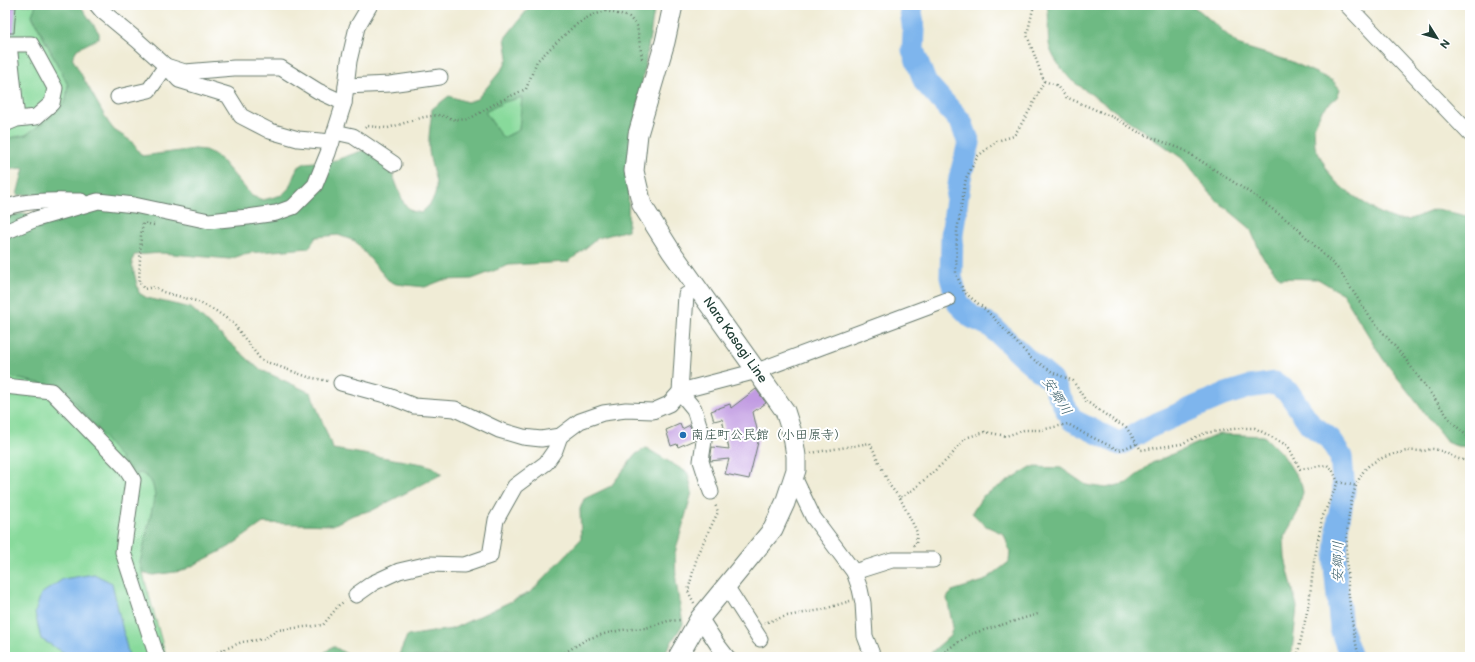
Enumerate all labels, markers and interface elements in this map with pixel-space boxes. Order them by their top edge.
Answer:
north arrow [1417,18,1457,58]
text: N [1437,37,1452,51]
street label: Nara Kasagi Line [699,294,771,386]
water label: 安郷川 [1039,374,1075,418]
place label: 南庄町公民館（小田原寺） [691,427,847,443]
marker: 南庄町公民館（小田原寺） [678,430,688,440]
water label: 安郷川 [1329,541,1347,583]

